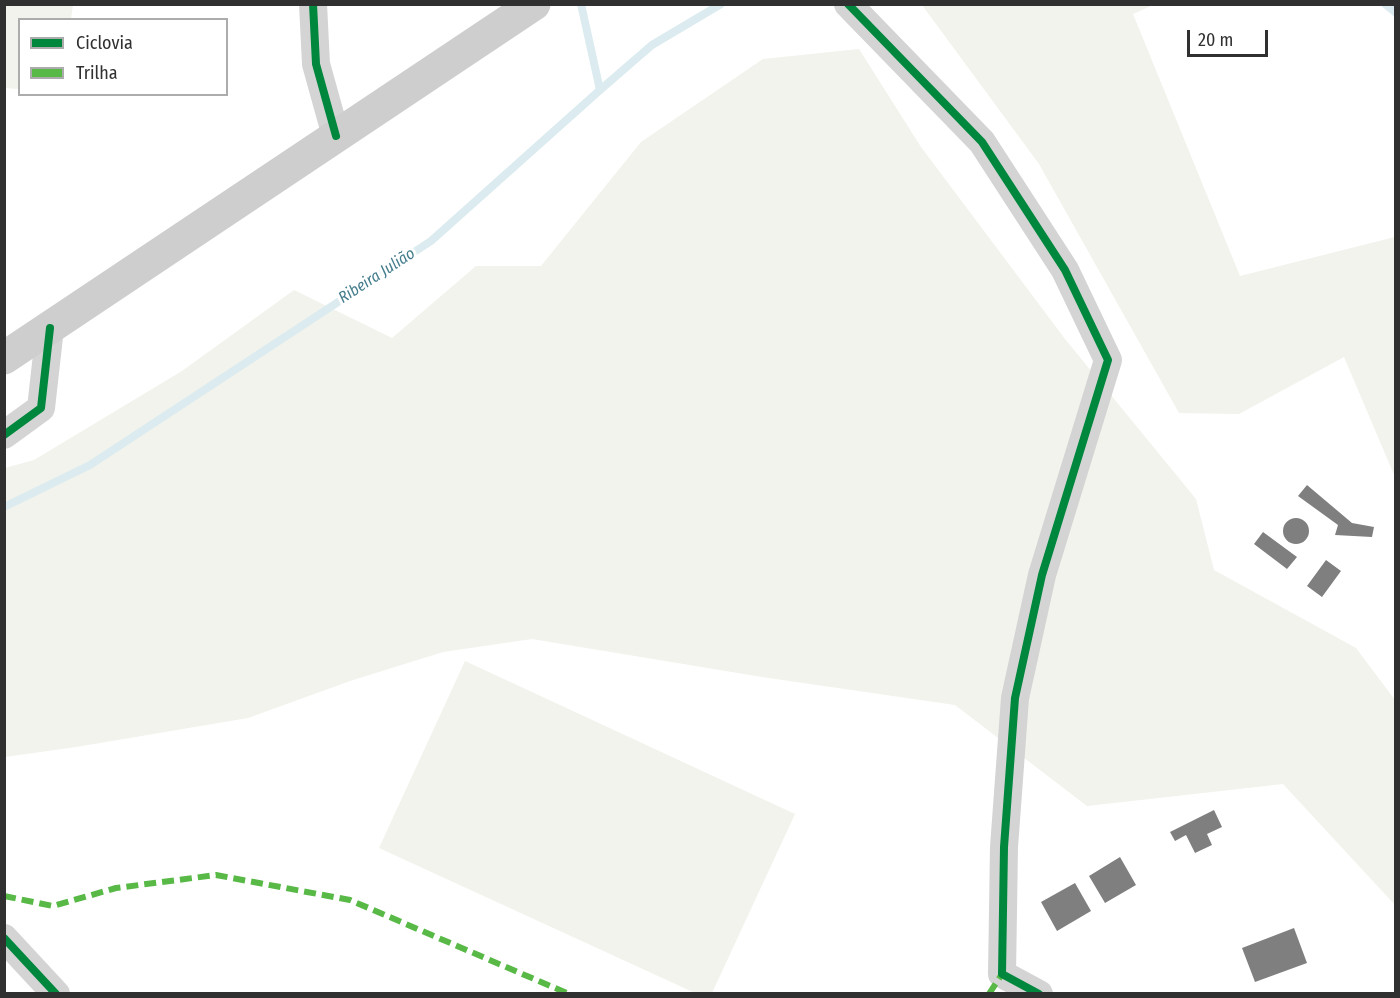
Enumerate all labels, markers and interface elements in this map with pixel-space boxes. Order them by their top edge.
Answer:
legend [18,18,228,96]
scale bar [1190,18,1271,56]
text: 20 m [1198,29,1233,51]
text: Ciclovia [76,32,133,54]
text: Trilha [76,62,118,84]
water label: Ribeira Julião [335,244,419,308]

